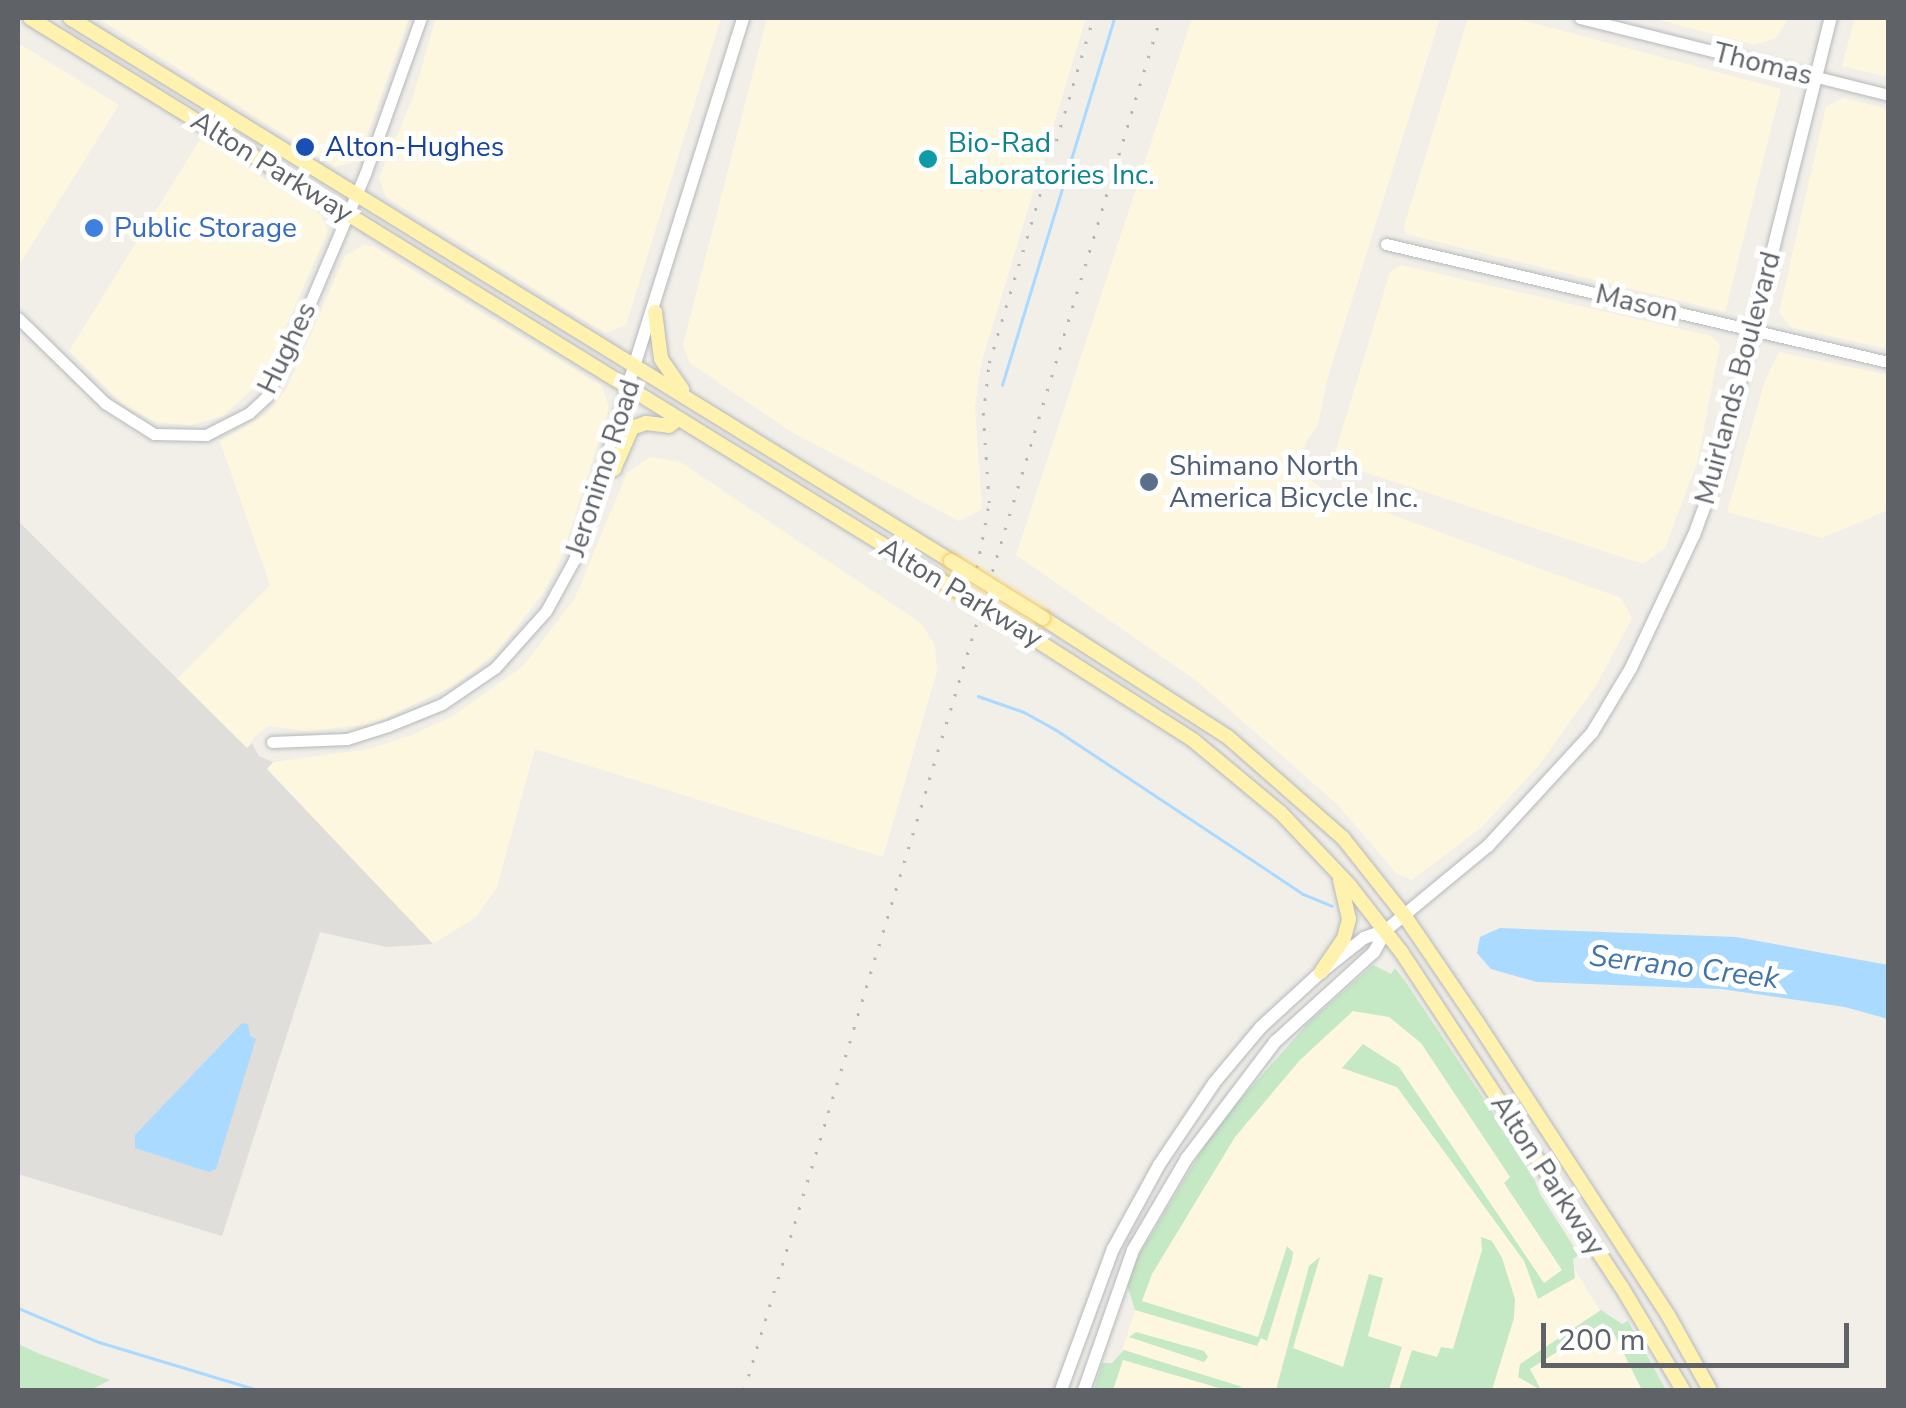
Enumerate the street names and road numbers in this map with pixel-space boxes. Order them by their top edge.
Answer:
street label: Thomas [1710,36,1816,92]
street label: Alton Parkway [185,104,359,230]
street label: Muirlands Boulevard [1688,248,1788,508]
street label: Mason [1592,277,1682,329]
street label: Hughes [250,297,324,399]
street label: Jeronimo Road [559,375,647,561]
street label: Alton Parkway [873,531,1049,655]
street label: Alton Parkway [1484,1088,1612,1262]

